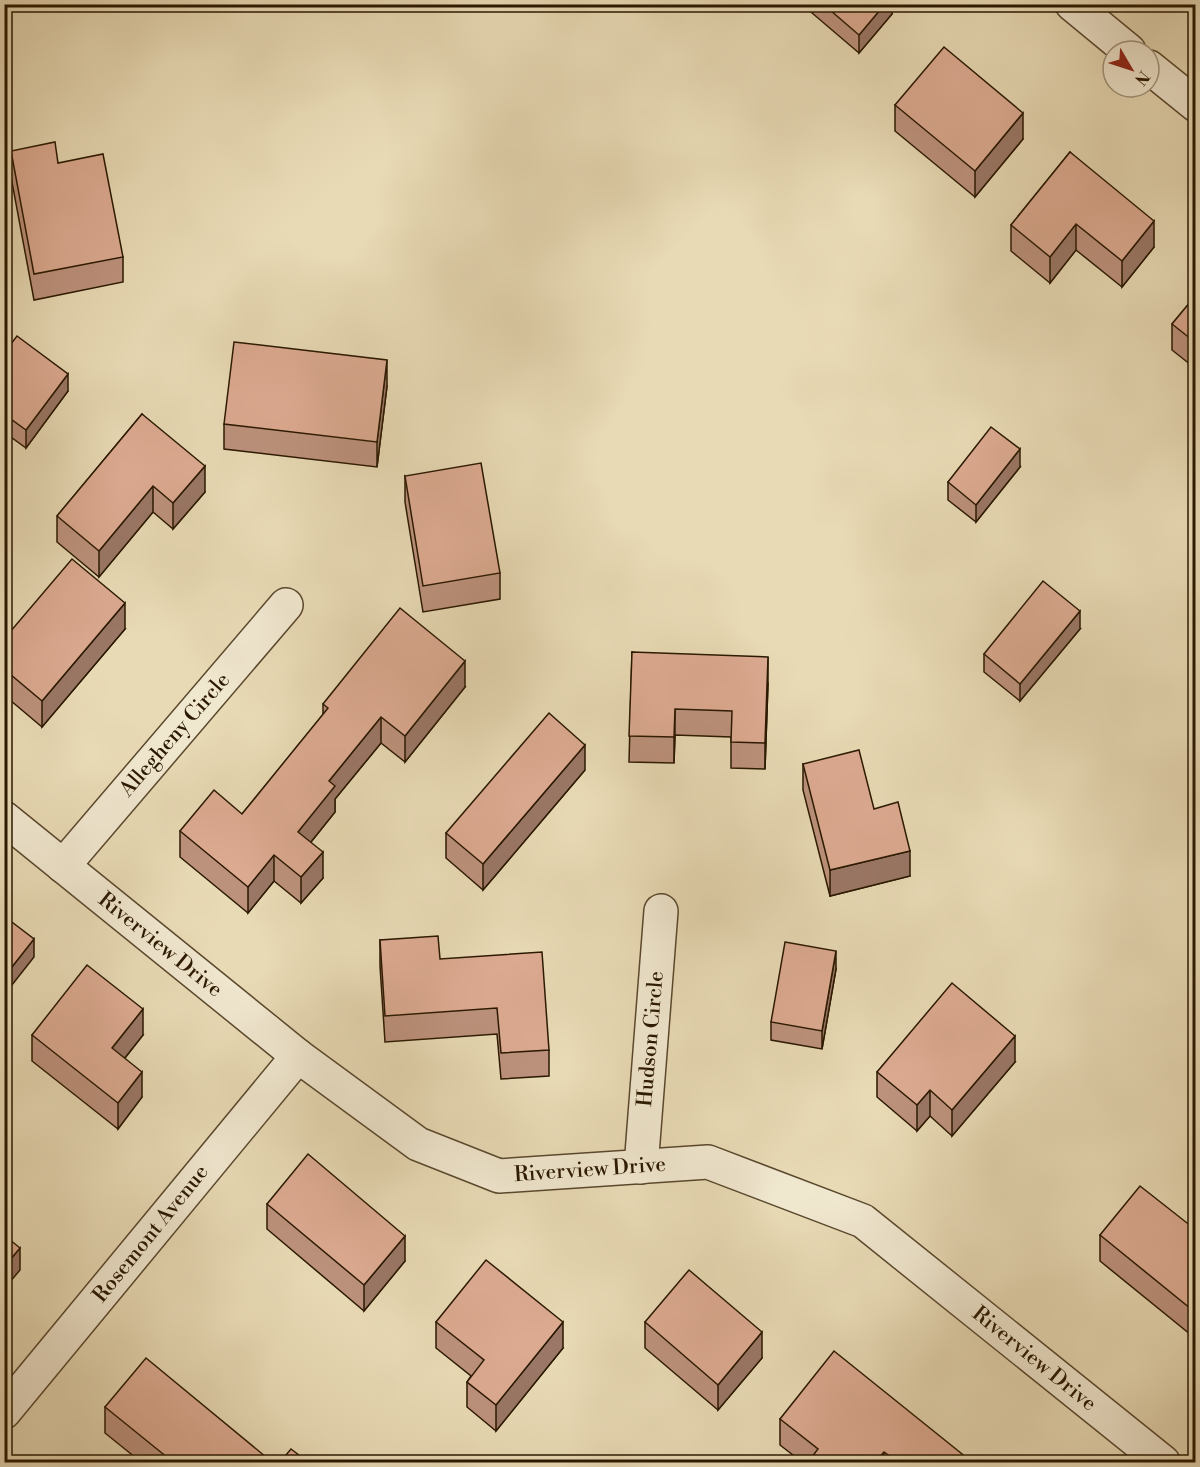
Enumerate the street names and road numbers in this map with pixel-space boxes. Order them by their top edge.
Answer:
street label: Allegheny Circle [113,668,236,803]
street label: Riverview Drive [93,887,227,1003]
street label: Hudson Circle [632,970,670,1108]
street label: Riverview Drive [513,1152,667,1188]
street label: Rosemont Avenue [88,1160,214,1308]
street label: Riverview Drive [967,1301,1101,1417]

